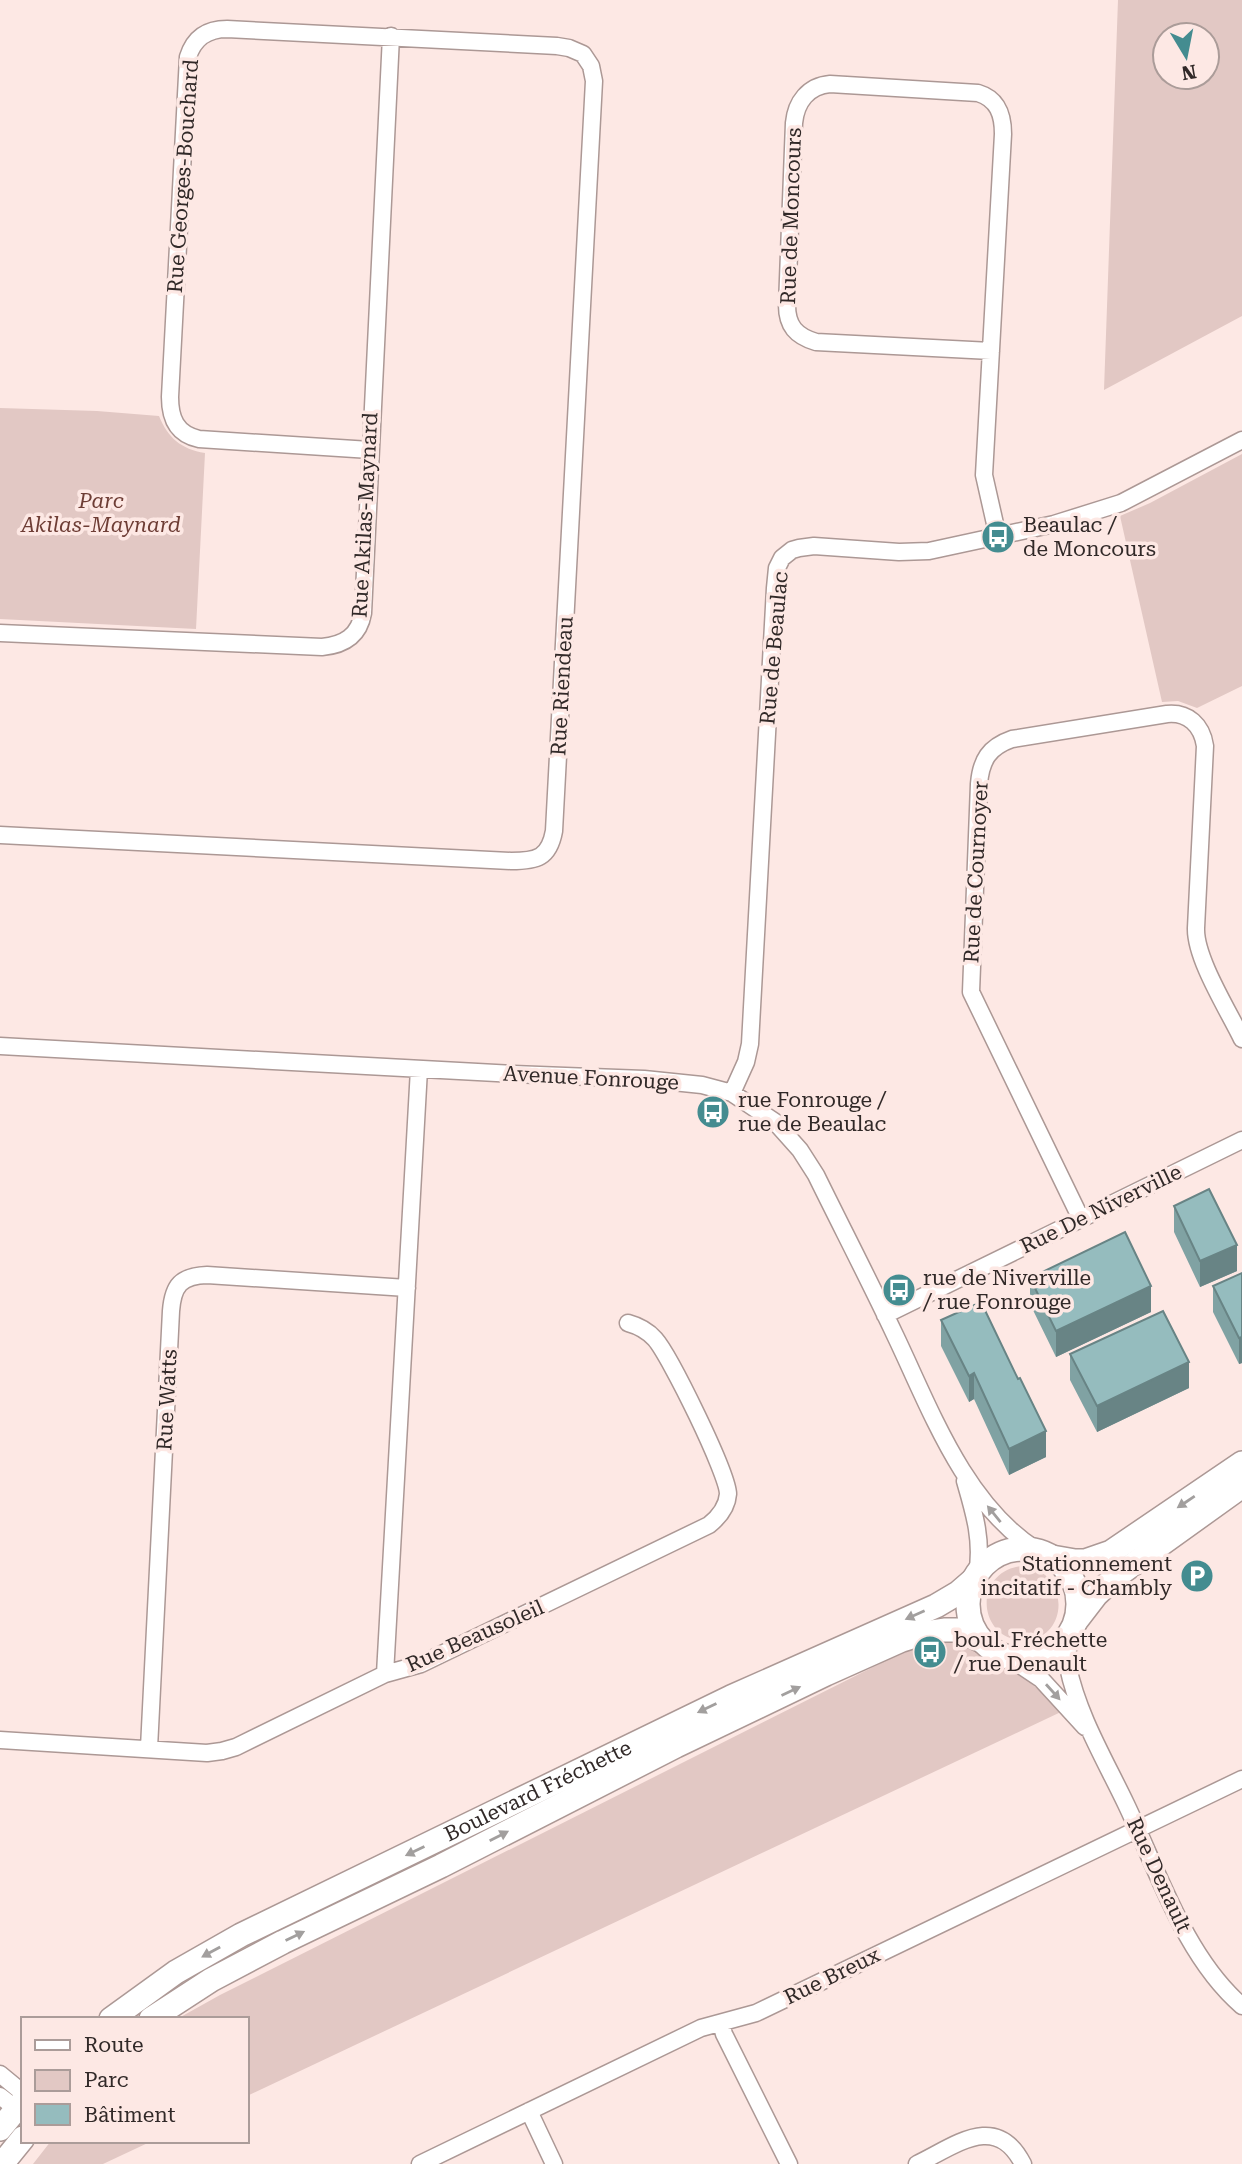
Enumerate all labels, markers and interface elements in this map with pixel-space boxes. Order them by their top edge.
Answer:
north arrow [1151,21,1221,91]
street label: Rue Georges-Bouchard [163,58,203,294]
text: N [1179,60,1198,85]
street label: Rue de Moncours [776,127,806,305]
street label: Rue Akilas-Maynard [348,411,382,619]
park label: Parc Akilas-Maynard [19,489,181,537]
place label: Beaulac / de Moncours [1023,513,1156,561]
bus stop icon: Beaulac / de Moncours [979,518,1017,556]
street label: Rue de Beaulac [755,570,793,726]
street label: Rue Riendeau [546,616,578,756]
street label: Rue de Cournoyer [959,780,993,964]
street label: Avenue Fonrouge [502,1061,680,1095]
place label: rue Fonrouge / rue de Beaulac [738,1088,887,1136]
bus stop icon: rue Fonrouge / rue de Beaulac [694,1093,732,1131]
street label: Rue De Niverville [1016,1160,1186,1258]
place label: rue de Niverville / rue Fonrouge [922,1266,1091,1314]
bus stop icon: rue de Niverville / rue Fonrouge [880,1271,918,1309]
street label: Rue Watts [152,1349,182,1451]
one-way arrow [1177,1495,1195,1509]
one-way arrow [987,1506,1002,1524]
place label: Stationnement incitatif - Chambly [981,1552,1173,1600]
parking icon: Stationnement incitatif - Chambly [1178,1557,1216,1595]
street label: Rue Beausoleil [402,1595,548,1677]
one-way arrow [905,1609,925,1621]
place label: boul. Fréchette / rue Denault [953,1628,1107,1676]
bus stop icon: boul. Fréchette / rue Denault [911,1633,949,1671]
one-way arrow [1045,1683,1060,1700]
one-way arrow [781,1685,801,1697]
one-way arrow [697,1703,717,1714]
street label: Boulevard Fréchette [440,1735,635,1846]
street label: Rue Denault [1122,1814,1196,1937]
one-way arrow [489,1830,509,1842]
one-way arrow [405,1846,425,1857]
one-way arrow [285,1931,305,1942]
street label: Rue Breux [780,1943,884,2009]
one-way arrow [200,1945,220,1957]
legend [21,2017,248,2143]
text: Route [84,2033,143,2057]
text: Parc [84,2068,129,2092]
text: Bâtiment [84,2103,176,2127]

